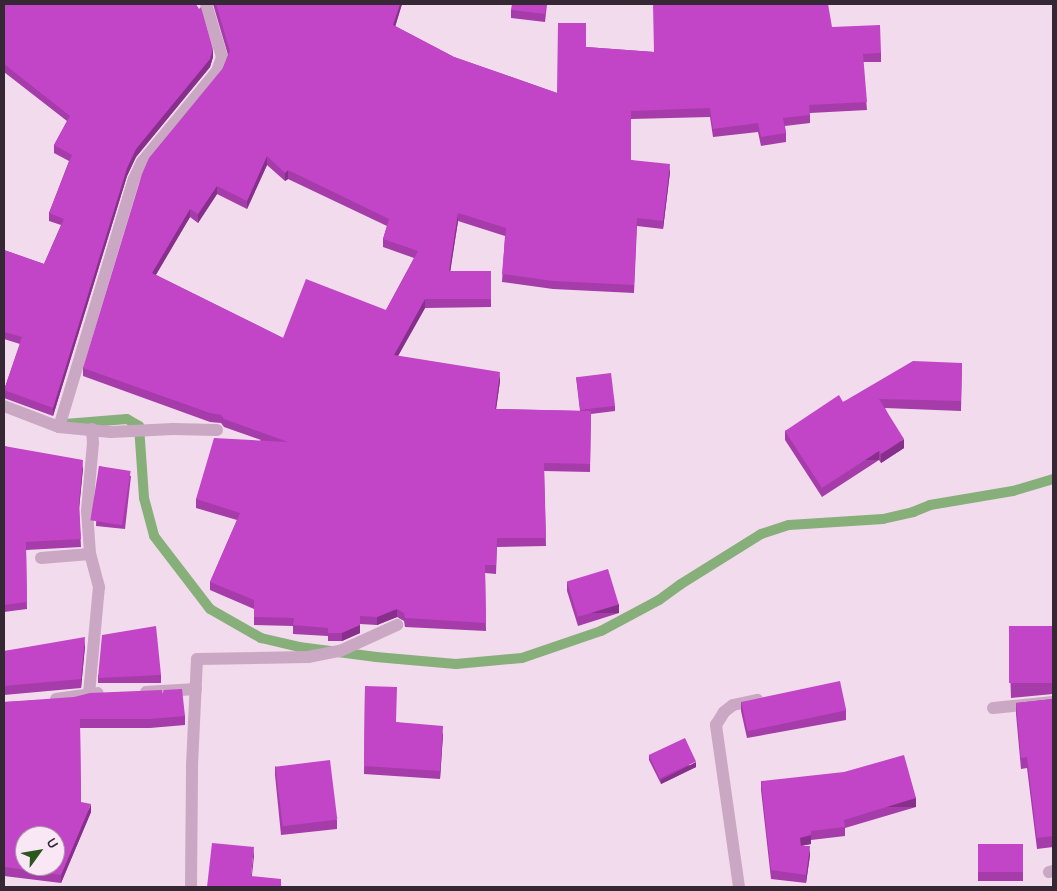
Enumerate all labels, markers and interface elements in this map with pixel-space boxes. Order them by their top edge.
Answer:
north arrow [15,826,65,876]
text: U [43,835,62,852]

